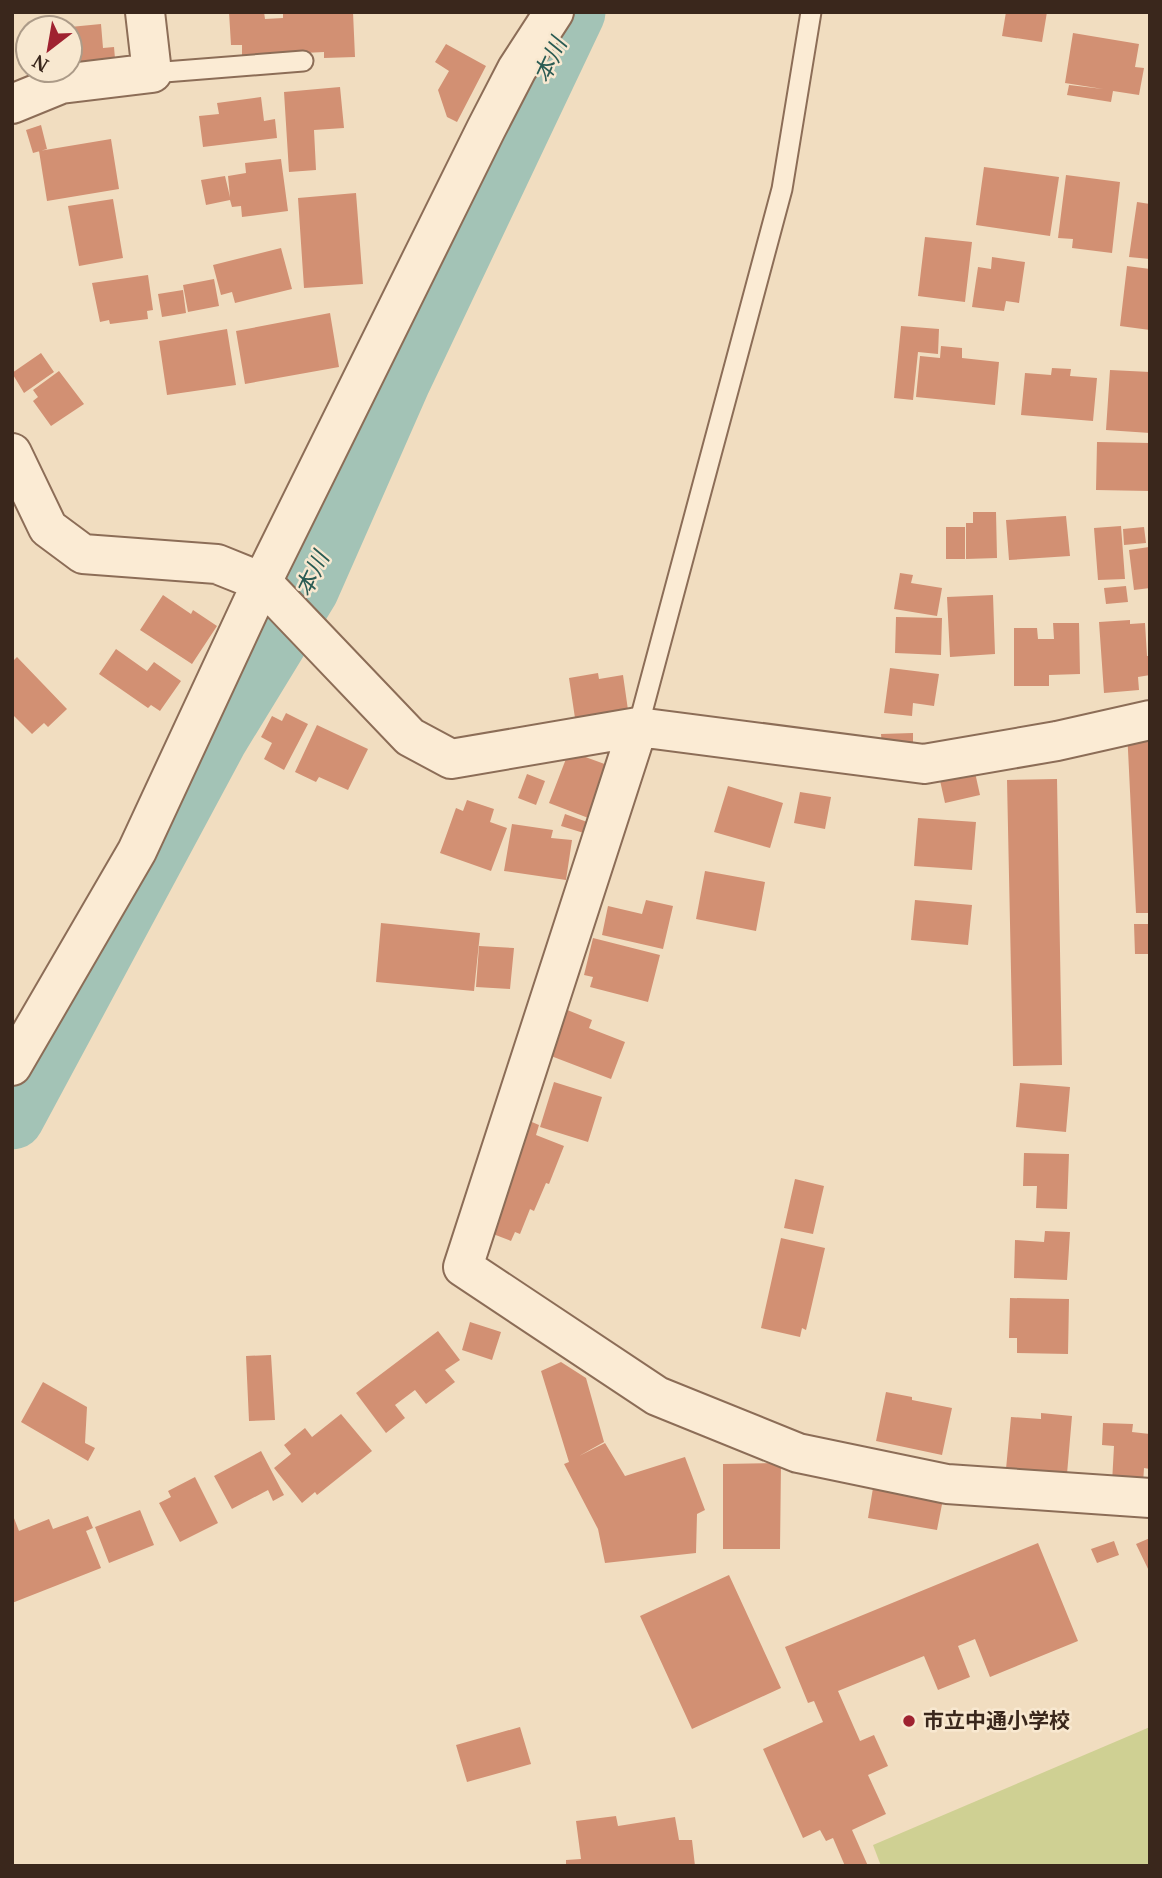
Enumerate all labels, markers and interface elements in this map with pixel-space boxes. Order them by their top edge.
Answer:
north arrow [14,14,84,84]
water label: 本川 [526,30,575,87]
text: N [27,49,53,78]
water label: 本川 [288,544,337,601]
place label: 市立中通小学校 [923,1706,1070,1734]
marker: 市立中通小学校 [901,1713,917,1729]

